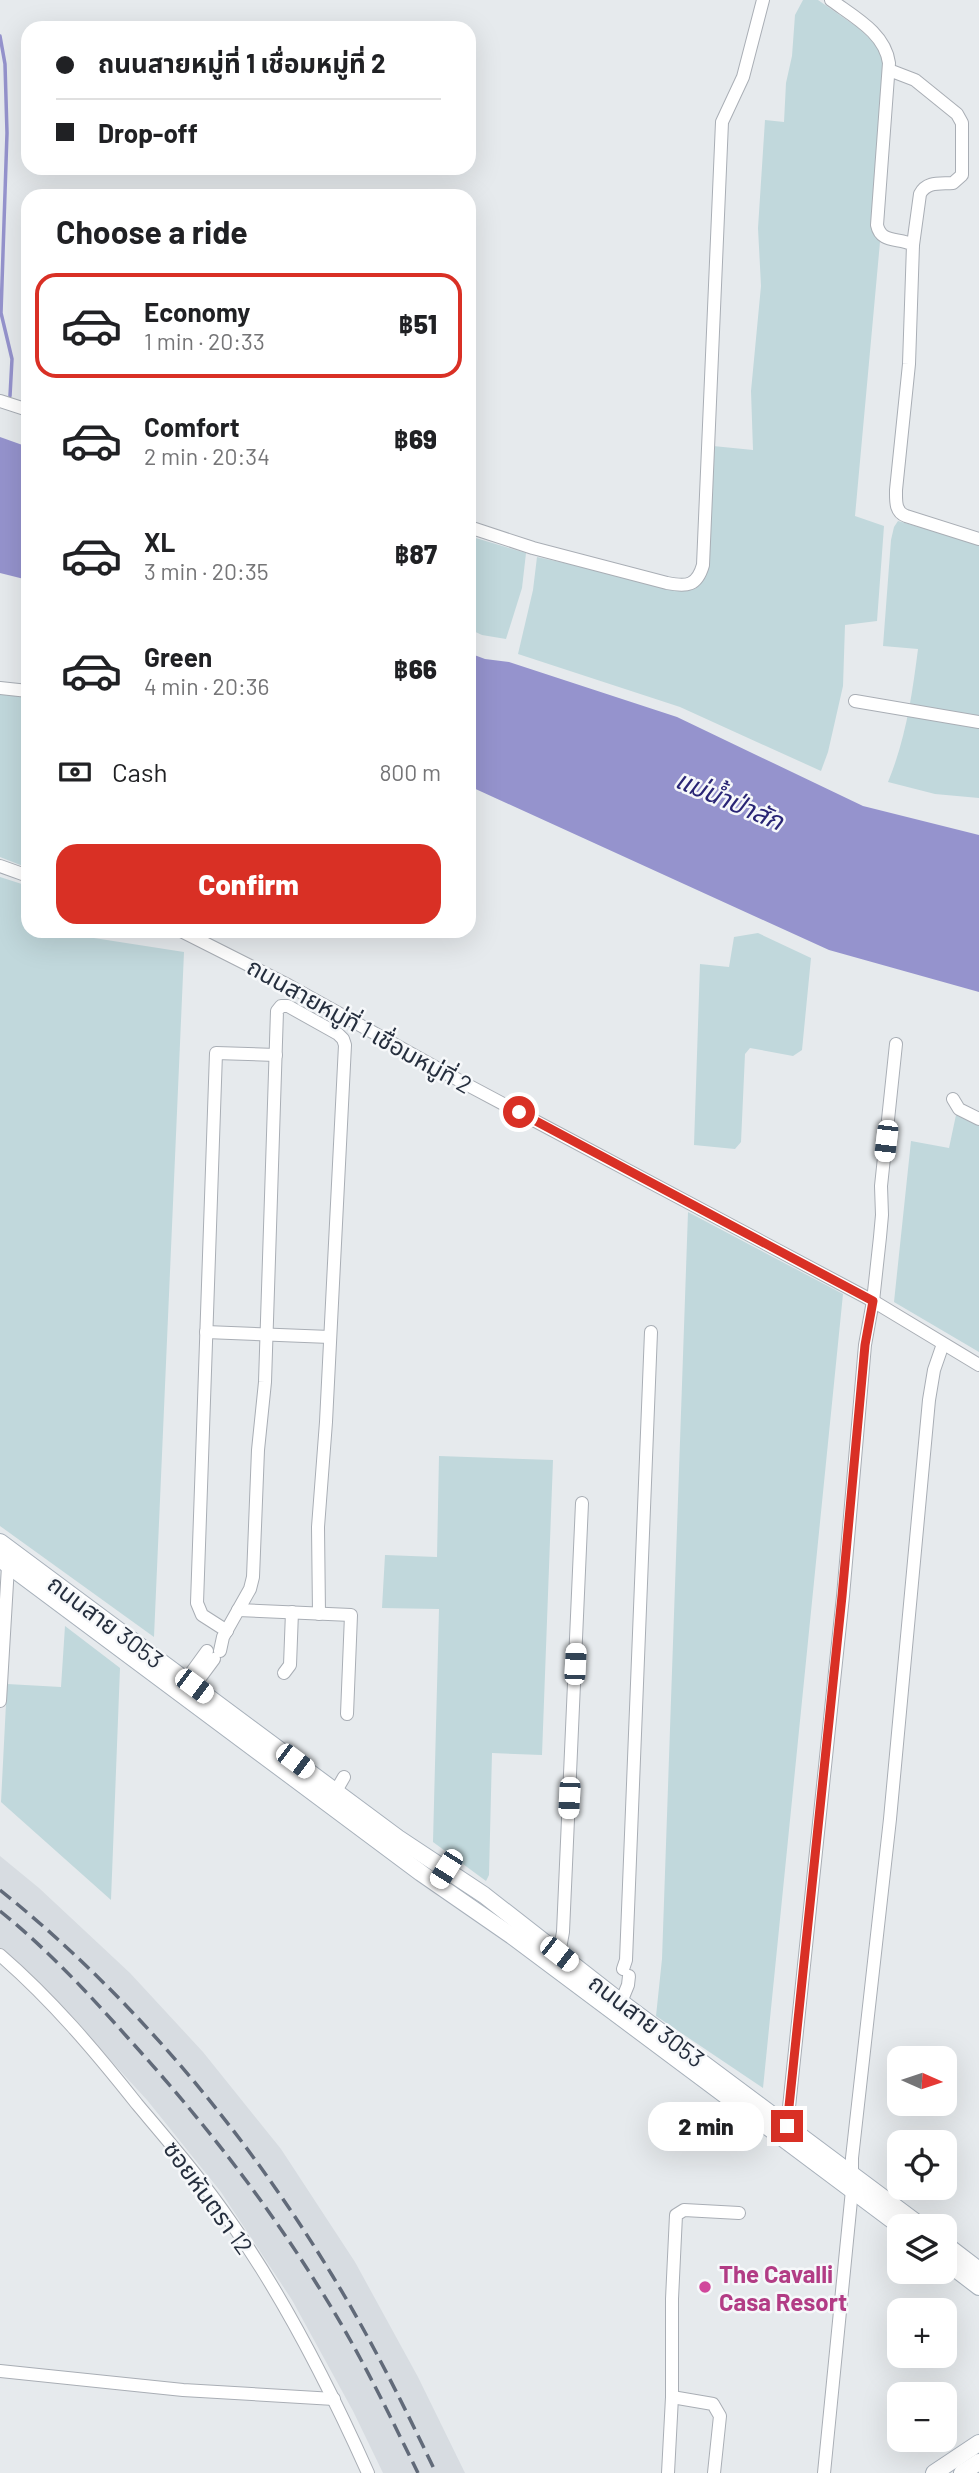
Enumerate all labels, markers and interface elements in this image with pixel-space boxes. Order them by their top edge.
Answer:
text: ถนนสายหมู่ที่ 1 เชื่อมหมู่ที่ 2 [98,47,386,78]
text: Drop-off [98,117,198,148]
text: Choose a ride [56,212,248,250]
icon: car [60,294,123,357]
text: Economy [144,296,250,327]
text: ฿51 [399,308,437,339]
text: 1 min · 20:33 [144,327,265,355]
icon: car [60,409,123,472]
text: Comfort [144,411,240,442]
text: ฿69 [394,423,437,454]
text: 2 min · 20:34 [144,442,270,470]
icon: car [60,524,123,587]
text: XL [144,526,175,557]
text: ฿87 [394,538,437,569]
text: 3 min · 20:35 [144,557,269,585]
icon: car [60,639,123,702]
text: Green [144,641,212,672]
text: ฿66 [394,653,437,684]
text: 4 min · 20:36 [144,672,269,700]
icon: cash [56,753,94,791]
text: Cash [112,756,167,787]
text: 800 m [379,758,441,786]
water label: แม่น้ำป่าสัก [671,762,790,836]
button: Confirm [56,844,441,924]
street label: ถนนสายหมู่ที่ 1 เชื่อมหมู่ที่ 2 [242,950,478,1101]
route start [503,1096,535,1128]
car [874,1119,899,1163]
street label: ถนนสาย 3053 [43,1568,169,1674]
car [564,1642,587,1686]
car [171,1665,218,1707]
car [272,1740,319,1782]
car [558,1776,581,1820]
car [426,1846,467,1892]
car [536,1933,583,1975]
street label: ถนนสาย 3053 [584,1967,710,2073]
north arrow [887,2046,957,2116]
map controls [887,2046,957,2452]
callout: 2 min [647,2102,762,2150]
route end [771,2110,803,2142]
text: 2 min [678,2112,734,2140]
button: locate [887,2130,957,2200]
street label: ซอยหันตรา 12 [158,2135,260,2259]
button: layers [887,2214,957,2284]
place label: The Cavalli Casa Resort [719,2259,847,2316]
marker: The Cavalli Casa Resort [697,2279,713,2295]
button: + [887,2298,957,2368]
button: − [887,2382,957,2452]

